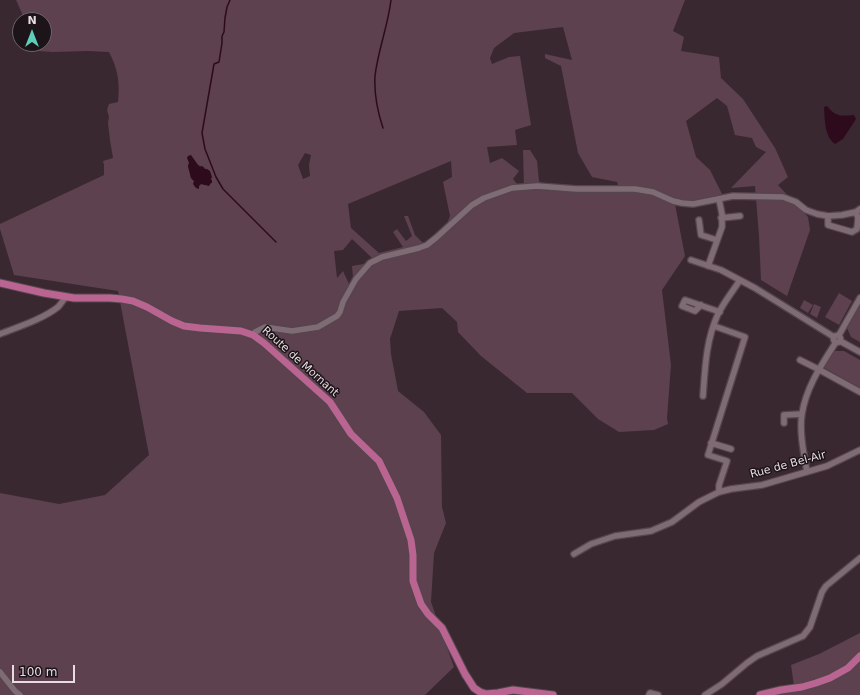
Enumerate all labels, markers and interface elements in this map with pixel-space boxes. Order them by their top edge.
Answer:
north arrow [12,12,52,52]
text: N [27,14,37,27]
street label: Route de Mornant [259,324,341,400]
street label: Rue de Bel-Air [749,449,827,481]
scale bar [14,657,77,683]
text: 100 m [19,665,57,679]

